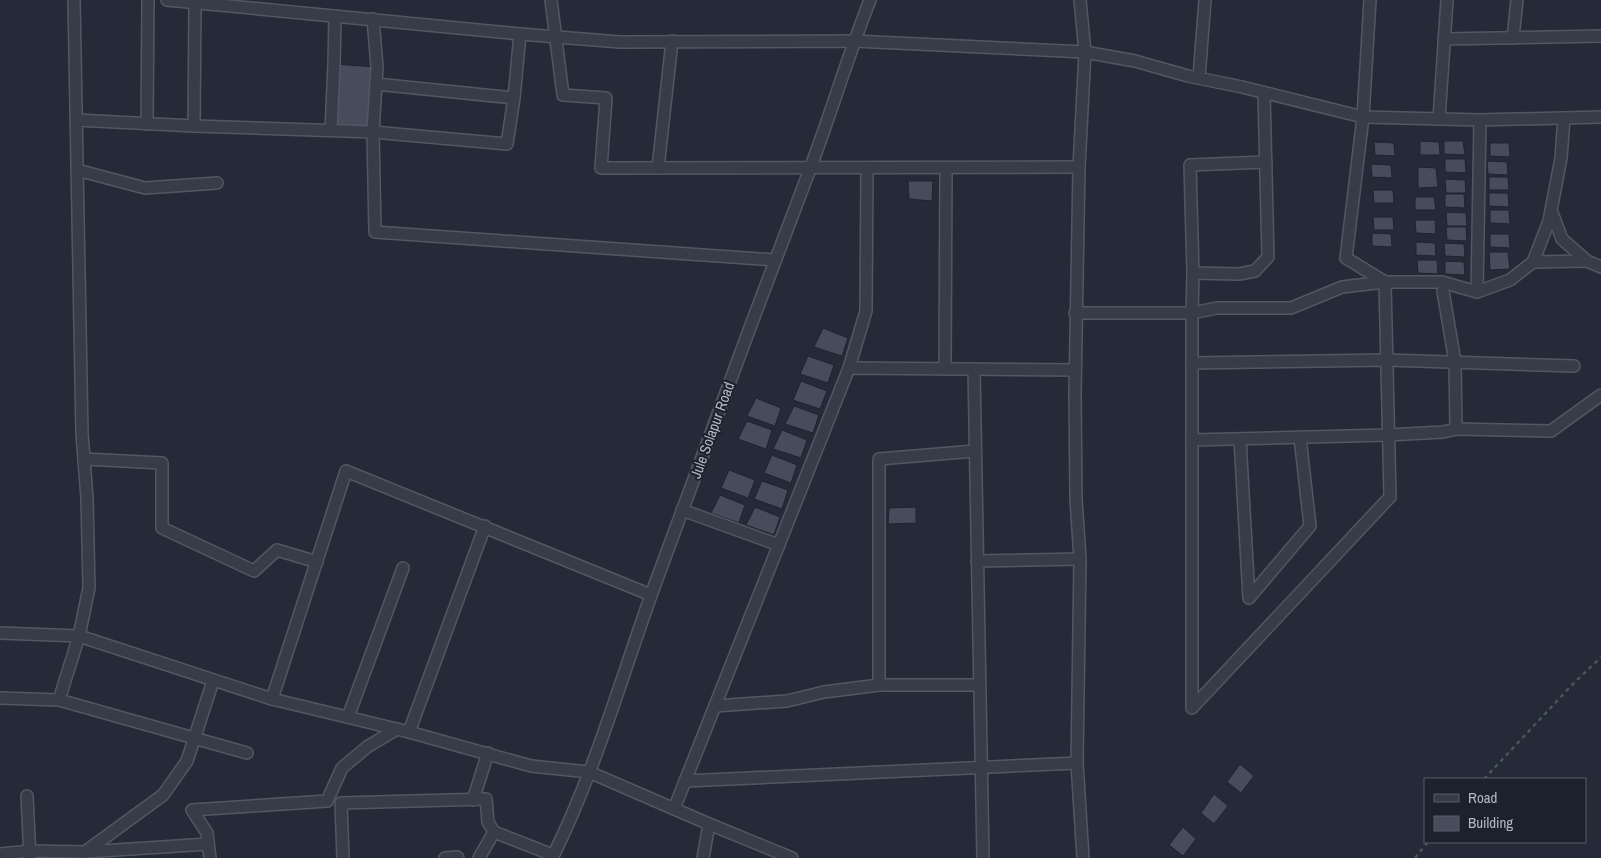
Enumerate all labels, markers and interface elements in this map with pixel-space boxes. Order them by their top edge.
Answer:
street label: Jule Solapur Road [685,379,739,481]
legend [1424,778,1586,843]
text: Road [1468,787,1497,808]
text: Building [1468,812,1513,833]

